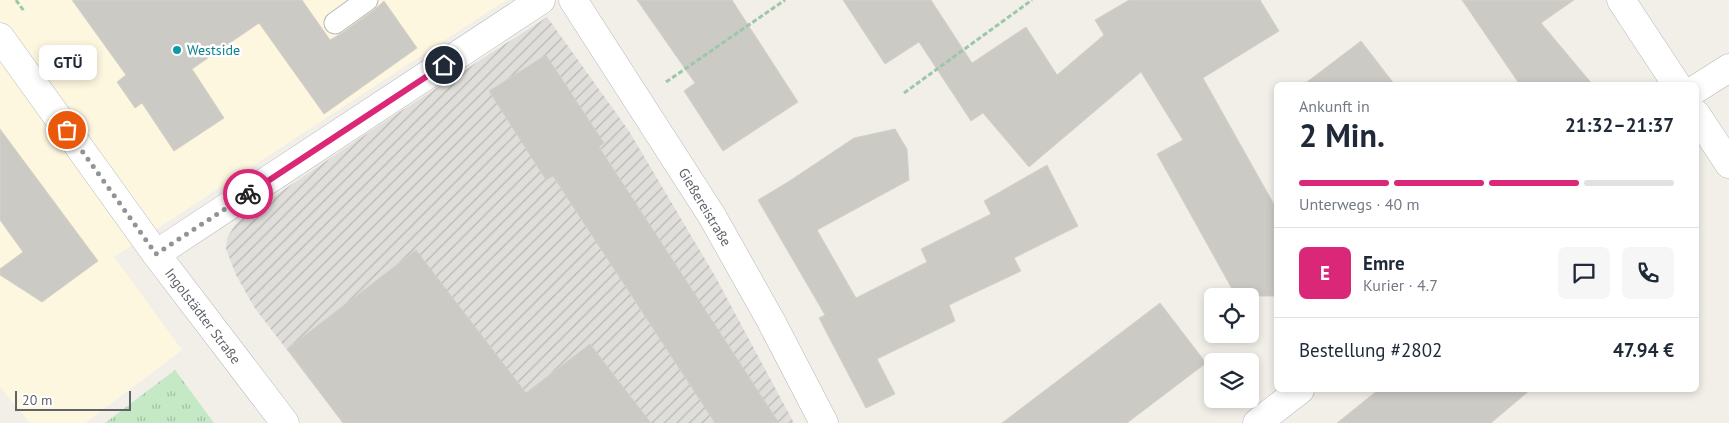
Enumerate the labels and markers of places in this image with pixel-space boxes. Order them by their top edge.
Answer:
place label: Westside [187,41,240,59]
marker: Westside [171,44,183,56]
pin [423,44,465,86]
callout: GTÜ [38,45,96,80]
pin [46,109,88,151]

